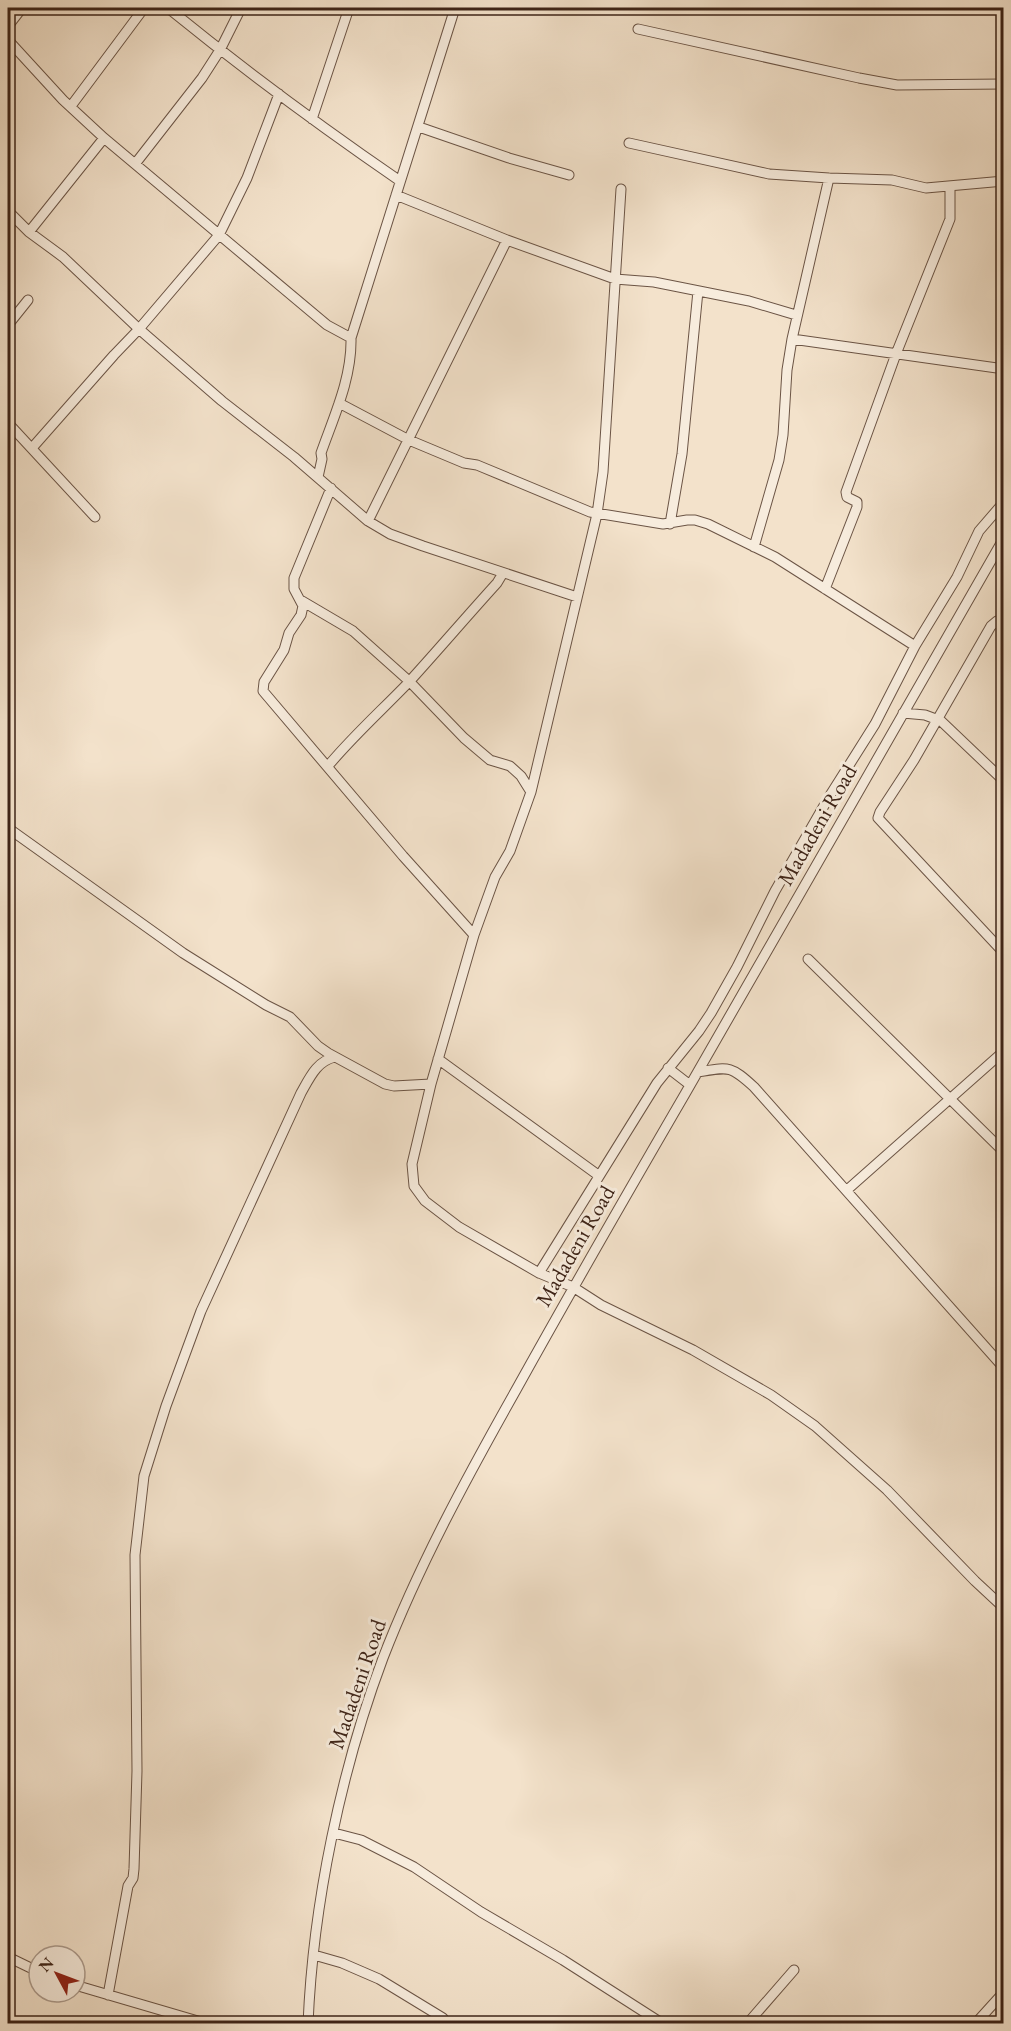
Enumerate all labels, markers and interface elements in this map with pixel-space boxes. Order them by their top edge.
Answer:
street label: Madadeni Road [771,758,864,891]
street label: Madadeni Road [529,1179,622,1312]
street label: Madadeni Road [321,1615,393,1753]
north arrow [27,1944,87,2004]
text: N [34,1953,58,1976]

